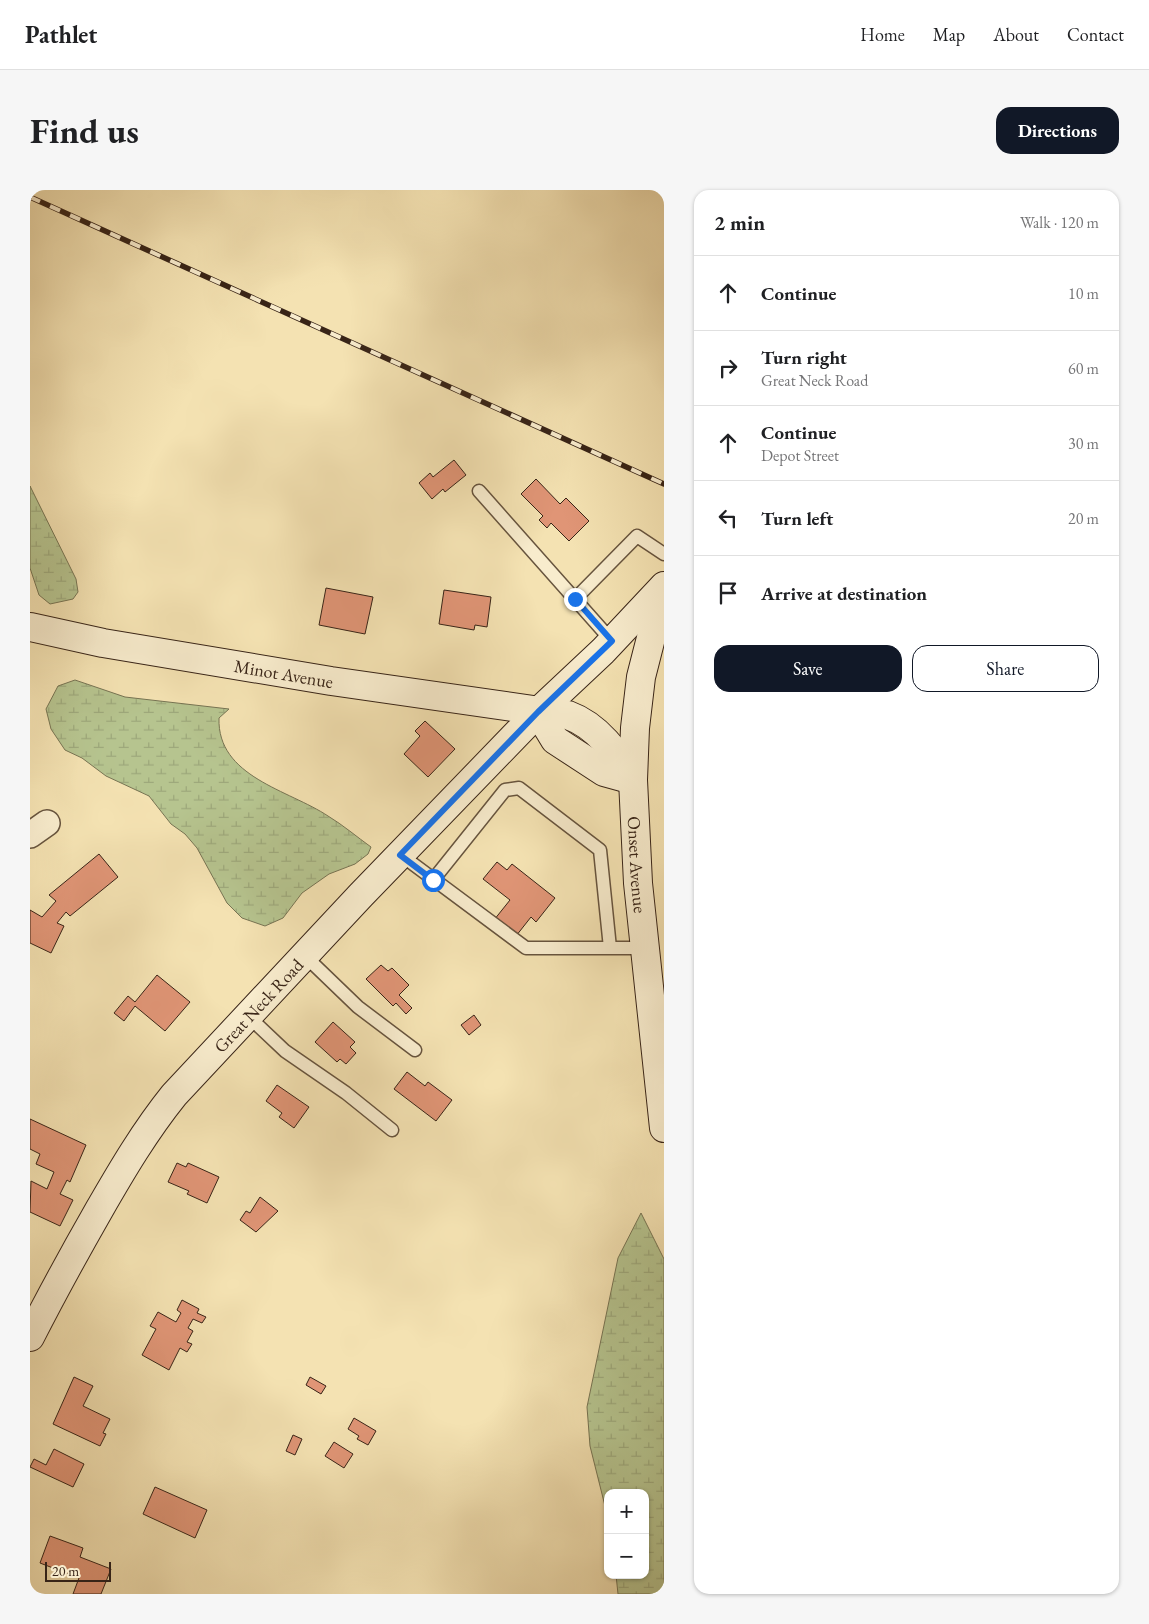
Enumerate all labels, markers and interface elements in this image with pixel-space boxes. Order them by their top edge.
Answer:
text: Pathlet [25,19,97,50]
text: Home [860,23,905,46]
text: Map [933,23,965,46]
text: About [993,23,1039,46]
text: Contact [1067,23,1124,46]
button: Directions [996,107,1119,154]
text: Find us [30,108,139,153]
text: 2 min [714,209,765,236]
text: Walk · 120 m [1020,212,1099,233]
icon: ahead [714,279,742,307]
text: Continue [761,281,836,306]
text: 10 m [1068,283,1099,304]
text: Turn right [761,345,847,370]
icon: right [714,354,742,382]
text: 60 m [1068,358,1099,379]
text: Great Neck Road [761,370,868,391]
text: Continue [761,420,836,445]
icon: ahead [714,429,742,457]
text: 30 m [1068,433,1099,454]
text: Depot Street [761,445,839,466]
icon: left [714,504,742,532]
text: Turn left [761,506,833,531]
text: 20 m [1068,508,1099,529]
icon: arrive [714,579,742,607]
text: Arrive at destination [761,581,927,606]
route end [564,588,587,611]
button: Save [714,645,902,692]
button: Share [912,645,1099,692]
street label: Minot Avenue [233,654,335,693]
street label: Onset Avenue [623,816,653,914]
route start [422,869,445,892]
street label: Great Neck Road [208,953,308,1057]
map controls [604,1489,649,1579]
button: + [604,1489,649,1534]
button: − [604,1534,649,1579]
scale bar [45,1559,111,1582]
text: 20 m [52,1562,79,1580]

